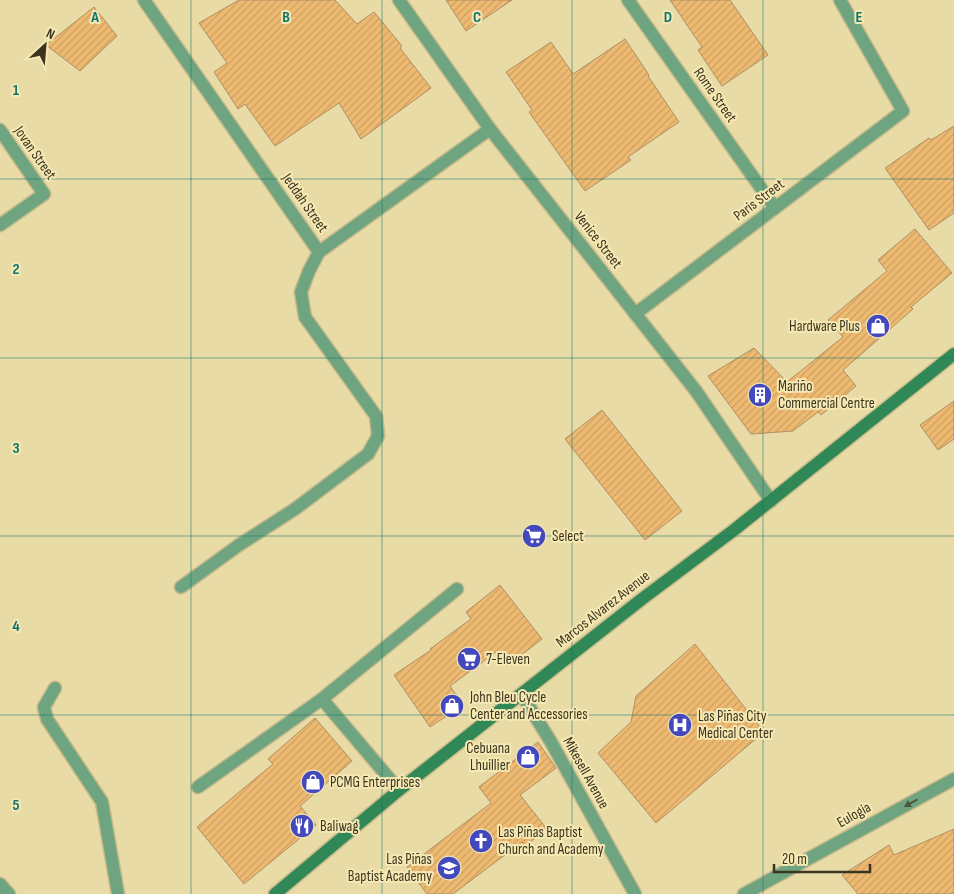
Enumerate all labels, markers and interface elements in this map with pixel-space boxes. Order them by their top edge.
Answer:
text: A [90,8,99,27]
text: B [282,8,290,27]
text: C [473,8,481,27]
text: D [664,8,672,27]
text: E [856,8,863,27]
north arrow [20,20,70,70]
text: N [43,24,58,43]
street label: Rome Street [689,64,741,126]
text: 1 [13,81,20,100]
street label: Jovan Street [9,122,61,184]
street label: Jeddah Street [277,169,332,237]
street label: Paris Street [730,175,788,225]
street label: Venice Street [570,208,627,273]
text: 2 [12,260,20,279]
shop icon: Hardware Plus [865,313,891,339]
place label: Hardware Plus [789,317,860,336]
place label: Mariño Commercial Centre [778,377,875,413]
building icon: Mariño Commercial Centre [747,382,773,408]
text: 3 [12,439,20,458]
supermarket icon: Select [521,523,547,549]
place label: Select [552,527,584,546]
street label: Marcos Alvarez Avenue [552,566,654,652]
text: 4 [12,617,20,636]
supermarket icon: 7-Eleven [456,646,482,672]
place label: 7-Eleven [486,650,530,669]
place label: John Bleu Cycle Center and Accessories [469,688,588,724]
shop icon: John Bleu Cycle Center and Accessories [439,693,465,719]
place label: Las Piñas City Medical Center [698,707,774,743]
hospital icon: Las Piñas City Medical Center [667,712,693,738]
street label: Mikesell Avenue [558,734,614,812]
place label: Cebuana Lhuillier [466,739,511,775]
shop icon: Cebuana Lhuillier [515,744,541,770]
shop icon: PCMG Enterprises [300,769,326,795]
place label: PCMG Enterprises [330,773,420,792]
text: 5 [12,796,20,815]
street label: Eulogia [834,798,875,832]
one-way arrow [904,799,918,807]
restaurant icon: Baliwag [289,813,315,839]
place label: Baliwag [320,817,358,836]
place label: Las Piñas Baptist Church and Academy [498,823,604,859]
church icon: Las Piñas Baptist Church and Academy [468,828,494,854]
scale bar [774,842,870,874]
place label: Las Piñas Baptist Academy [348,850,432,886]
text: 20 m [782,850,807,869]
school or university icon: Las Piñas Baptist Academy [436,855,462,881]

